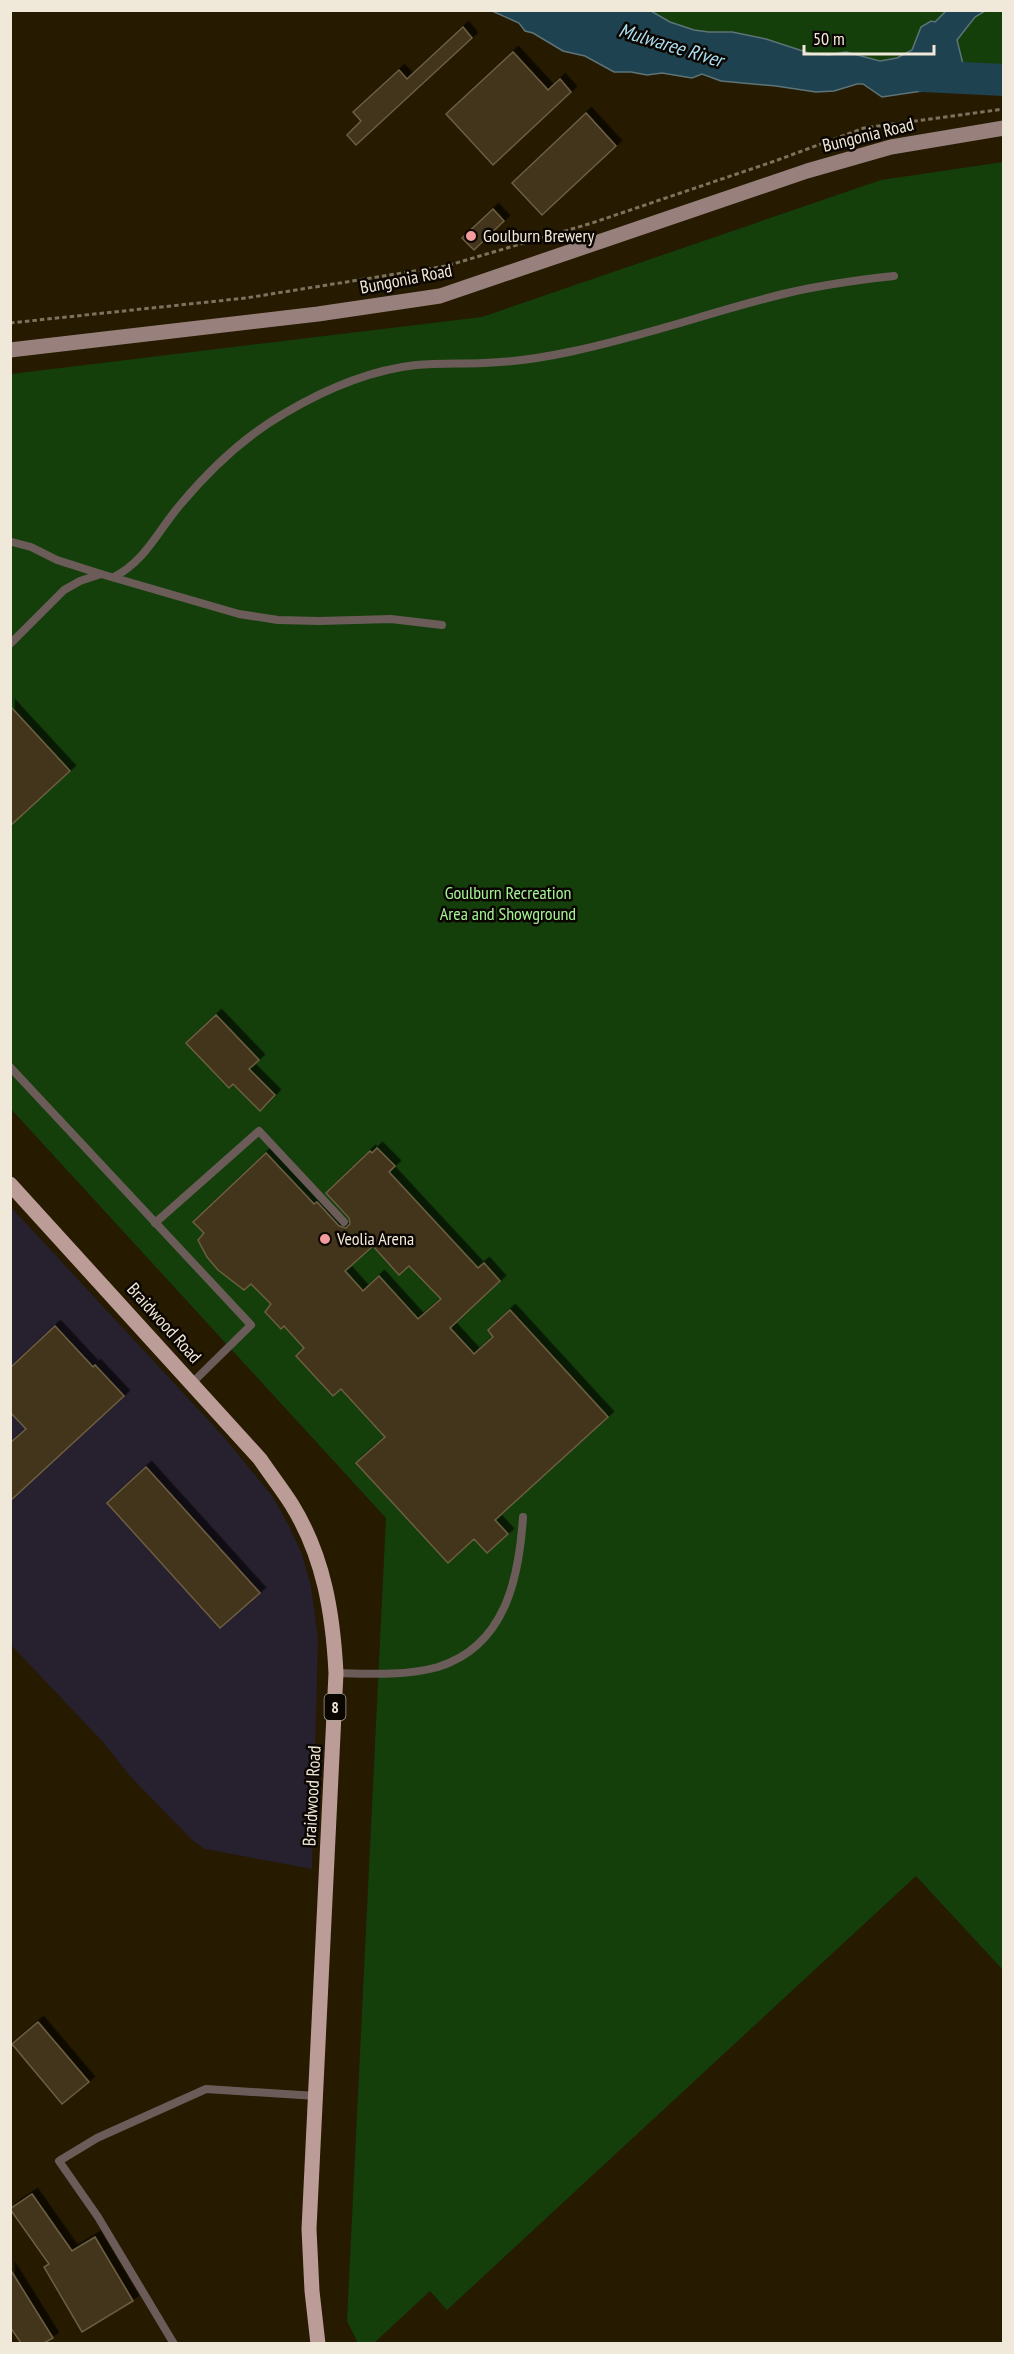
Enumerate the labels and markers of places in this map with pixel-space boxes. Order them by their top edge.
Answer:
place label: Goulburn Brewery [483,224,594,247]
marker: Goulburn Brewery [464,229,478,243]
place label: Veolia Arena [336,1227,414,1250]
marker: Veolia Arena [318,1232,332,1246]

